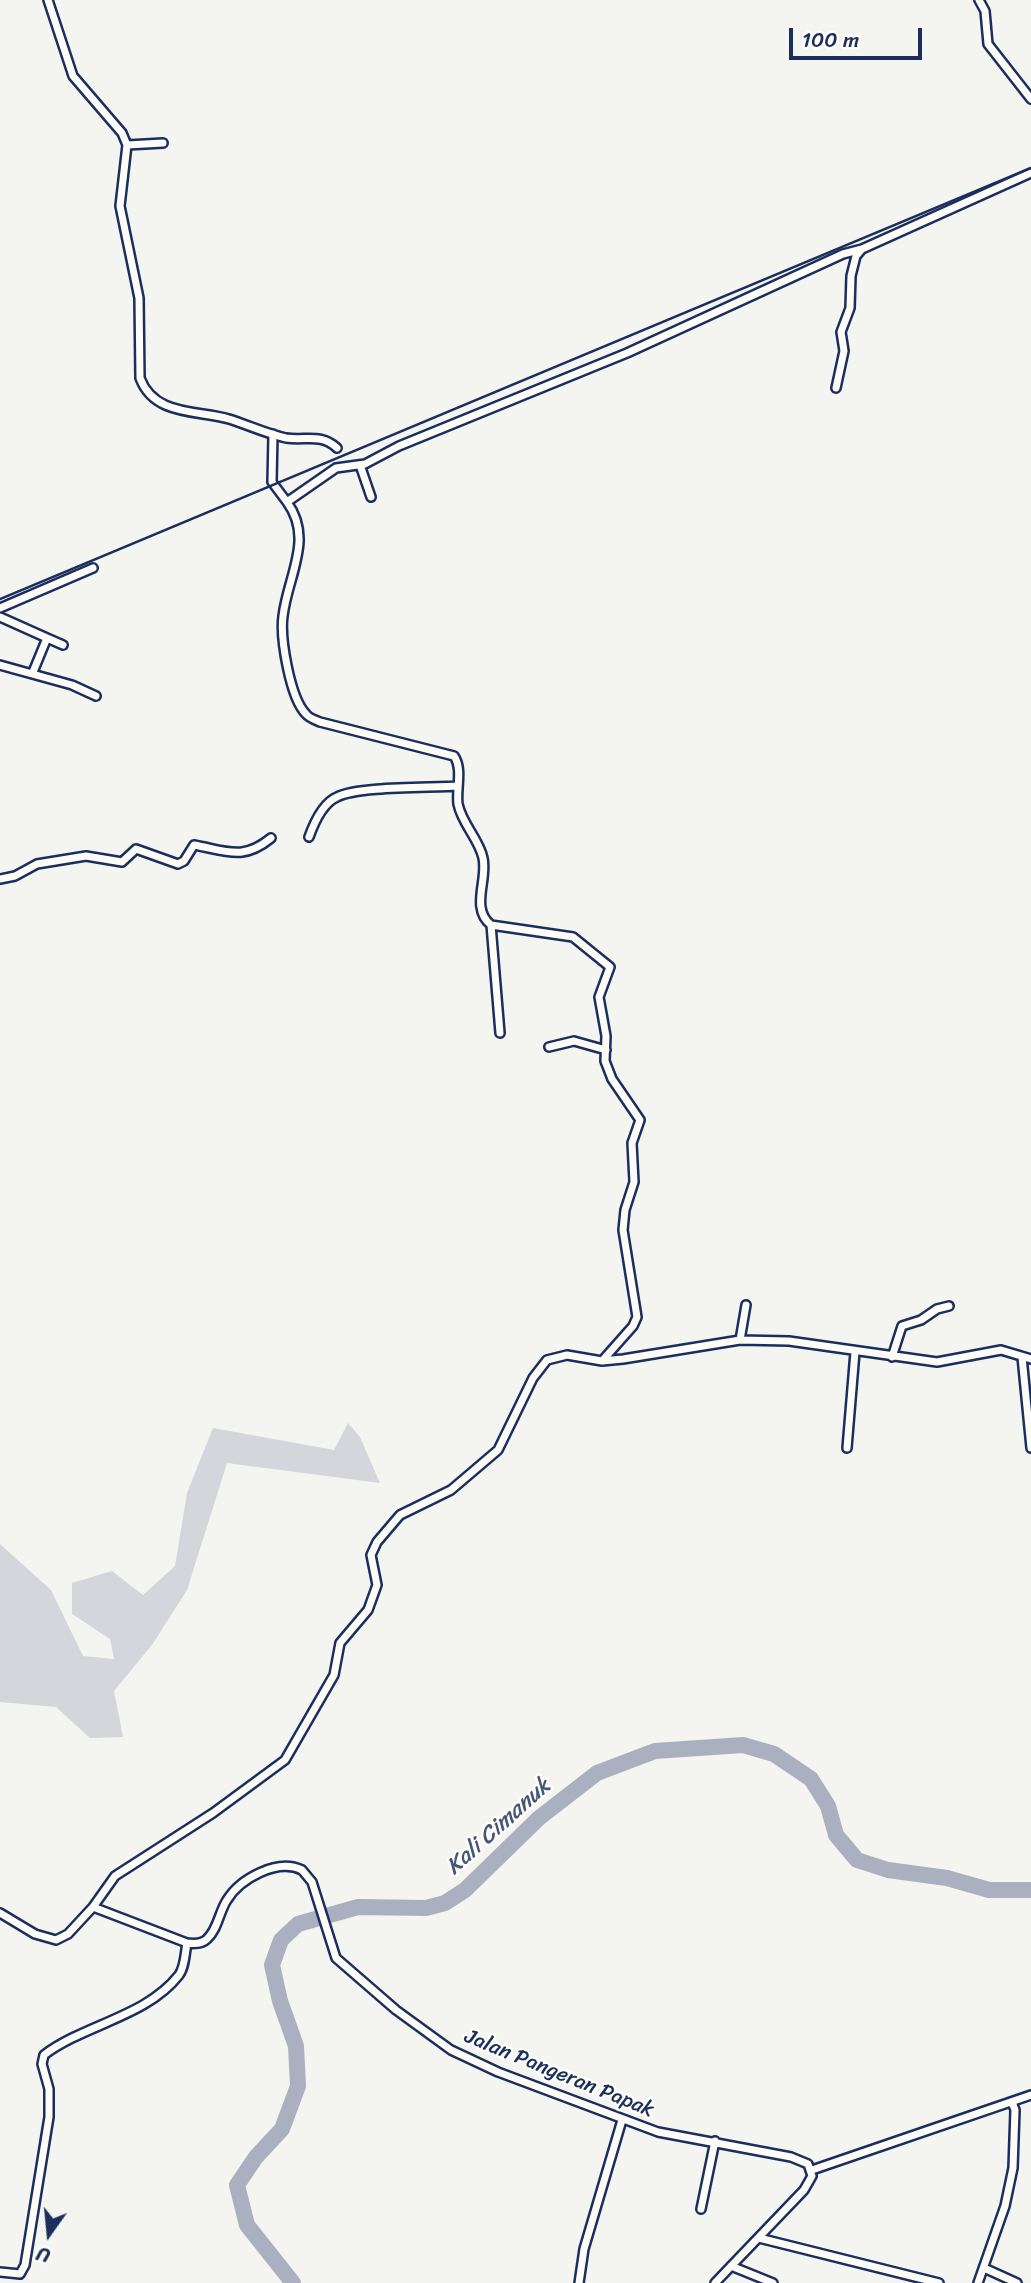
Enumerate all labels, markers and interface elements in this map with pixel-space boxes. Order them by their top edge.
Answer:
scale bar [793,14,926,58]
text: 100 m [802,21,859,59]
water label: Kali Cimanuk [441,1773,557,1881]
street label: Jalan Pangeran Papak [461,2025,657,2123]
north arrow [14,2199,84,2269]
text: U [33,2237,54,2272]

